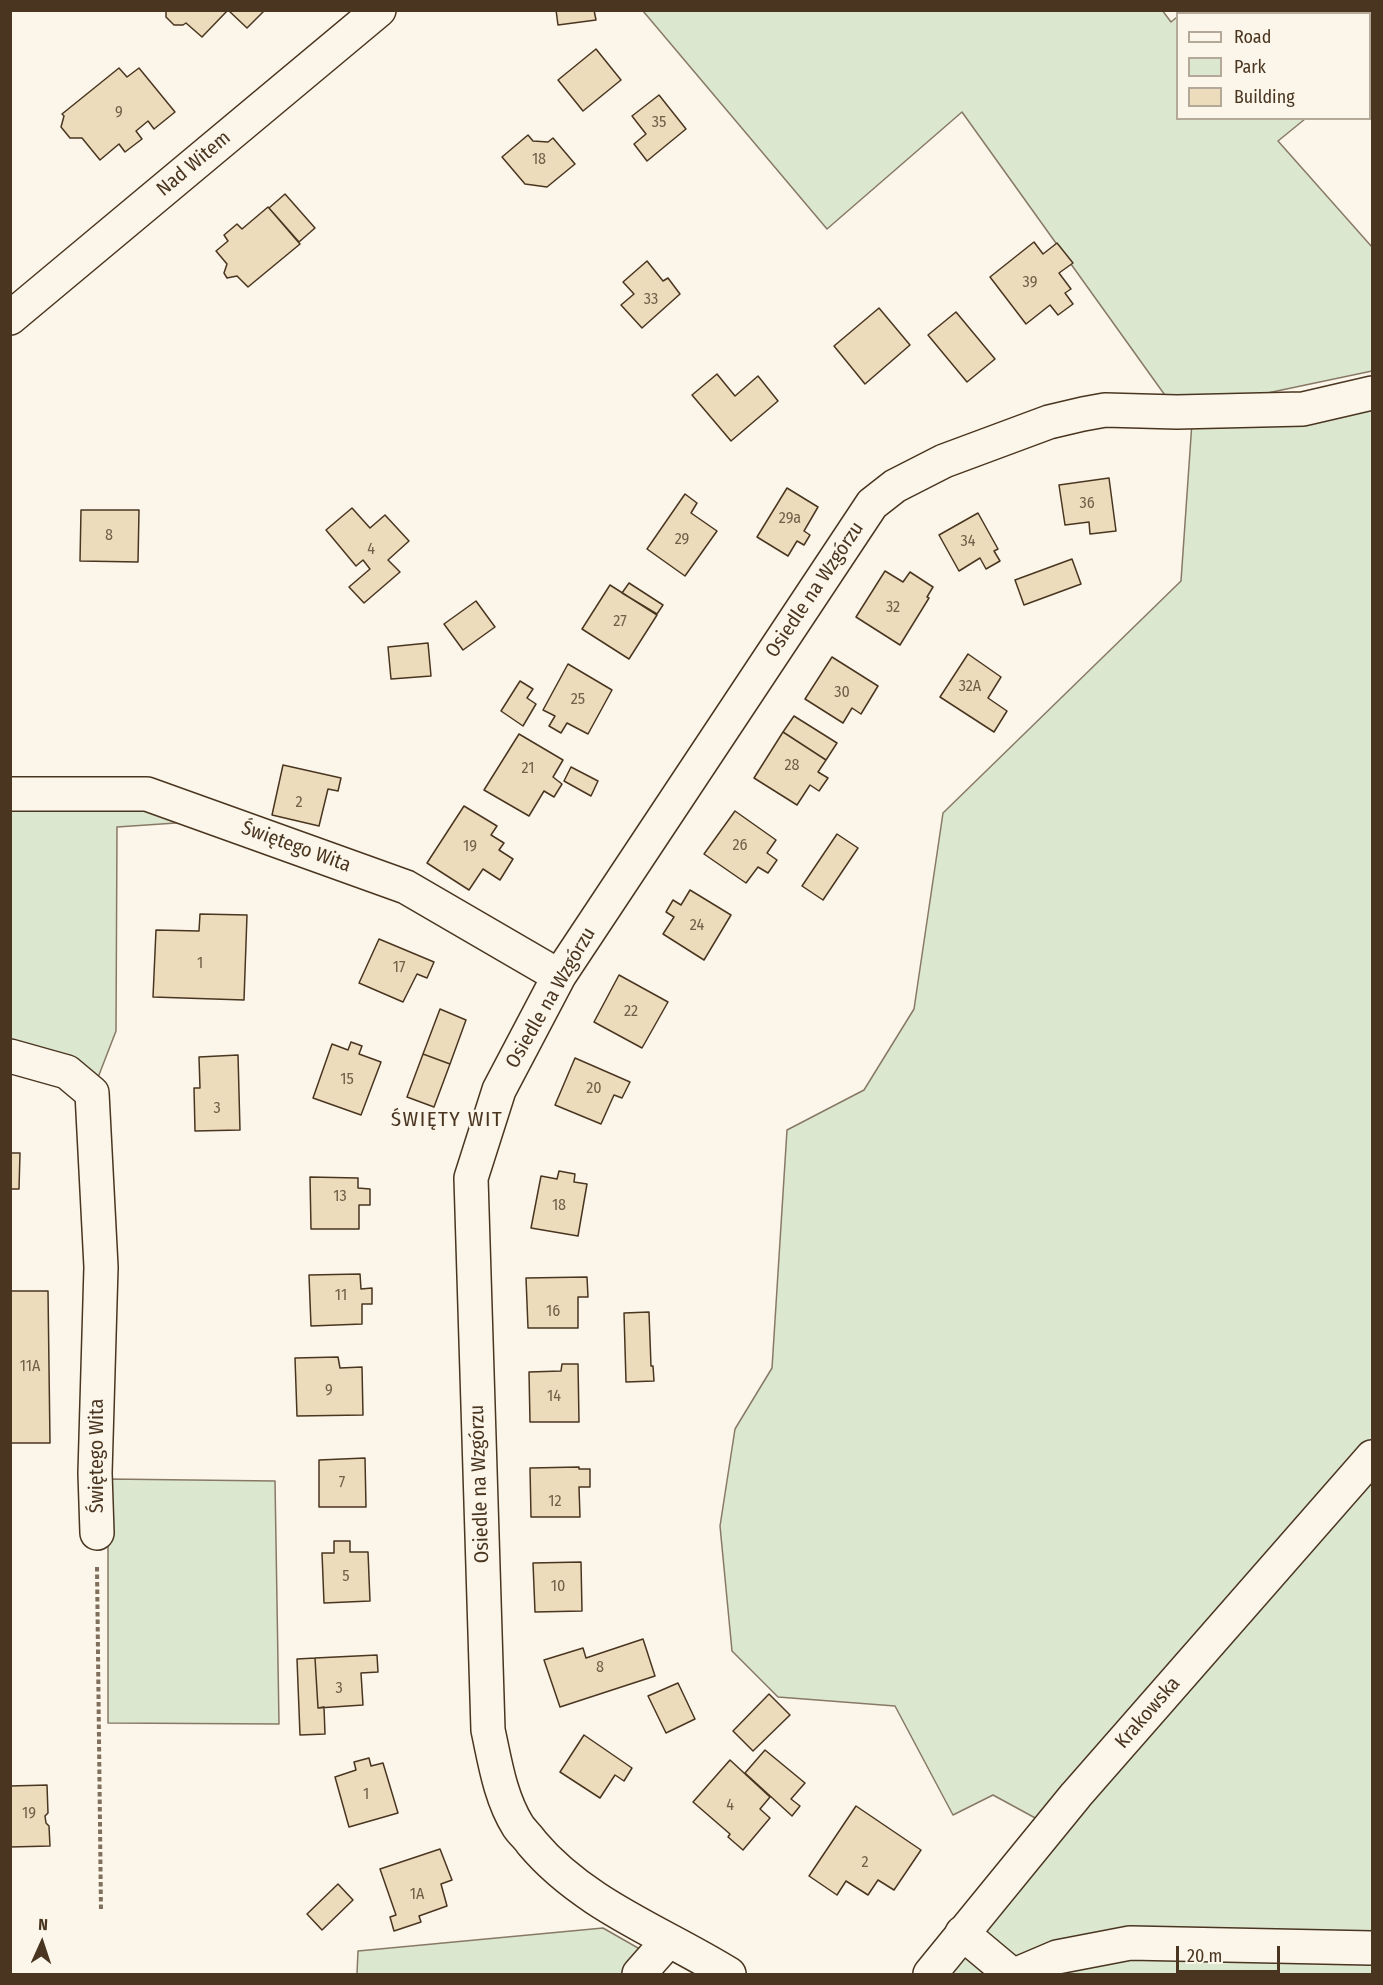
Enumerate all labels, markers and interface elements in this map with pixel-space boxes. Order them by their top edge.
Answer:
legend [1176,12,1371,120]
text: Road [1234,26,1271,48]
text: Park [1234,56,1266,78]
text: Building [1234,86,1295,108]
house number: 9 [115,103,123,123]
house number: 35 [652,113,666,133]
street label: Nad Witem [152,126,236,202]
house number: 18 [532,150,546,170]
house number: 39 [1023,273,1037,293]
house number: 33 [644,290,658,310]
house number: 36 [1079,494,1095,514]
house number: 29a [779,509,801,529]
street label: Osiedle na Wzgórzu [761,518,869,662]
house number: 8 [105,526,113,546]
house number: 29 [675,530,689,550]
house number: 34 [961,532,975,552]
house number: 4 [367,540,375,560]
house number: 32 [886,598,900,618]
house number: 27 [613,612,627,632]
house number: 32A [959,677,981,697]
house number: 30 [834,683,850,703]
house number: 25 [571,690,585,710]
house number: 28 [784,756,800,776]
house number: 21 [522,759,534,779]
house number: 2 [295,793,303,813]
street label: Świętego Wita [238,816,354,878]
house number: 26 [733,836,747,856]
house number: 19 [463,837,477,857]
house number: 24 [690,916,704,936]
street label: Osiedle na Wzgórzu [501,923,601,1073]
house number: 1 [197,954,203,974]
house number: 17 [393,958,405,978]
house number: 22 [624,1002,638,1022]
house number: 15 [340,1070,354,1090]
house number: 20 [586,1079,602,1099]
house number: 3 [213,1099,221,1119]
district label: ŚWIĘTY WIT [391,1107,503,1133]
house number: 13 [333,1187,347,1207]
house number: 18 [552,1196,566,1216]
house number: 11 [335,1286,347,1306]
house number: 16 [546,1302,560,1322]
house number: 11A [20,1357,40,1377]
house number: 9 [325,1381,333,1401]
house number: 14 [547,1387,561,1407]
street label: Świętego Wita [85,1399,109,1513]
street label: Osiedle na Wzgórzu [465,1404,495,1564]
house number: 7 [339,1473,345,1493]
house number: 12 [548,1492,562,1512]
house number: 5 [342,1567,350,1587]
house number: 10 [551,1577,565,1597]
house number: 8 [596,1658,604,1678]
street label: Krakowska [1110,1672,1186,1754]
house number: 3 [335,1679,343,1699]
house number: 1 [363,1785,369,1805]
house number: 4 [726,1796,734,1816]
house number: 19 [22,1804,36,1824]
house number: 2 [861,1853,869,1873]
house number: 1A [410,1885,424,1905]
north arrow [12,1913,72,1973]
text: N [38,1915,48,1934]
scale bar [1179,1934,1282,1972]
text: 20 m [1187,1945,1222,1967]

